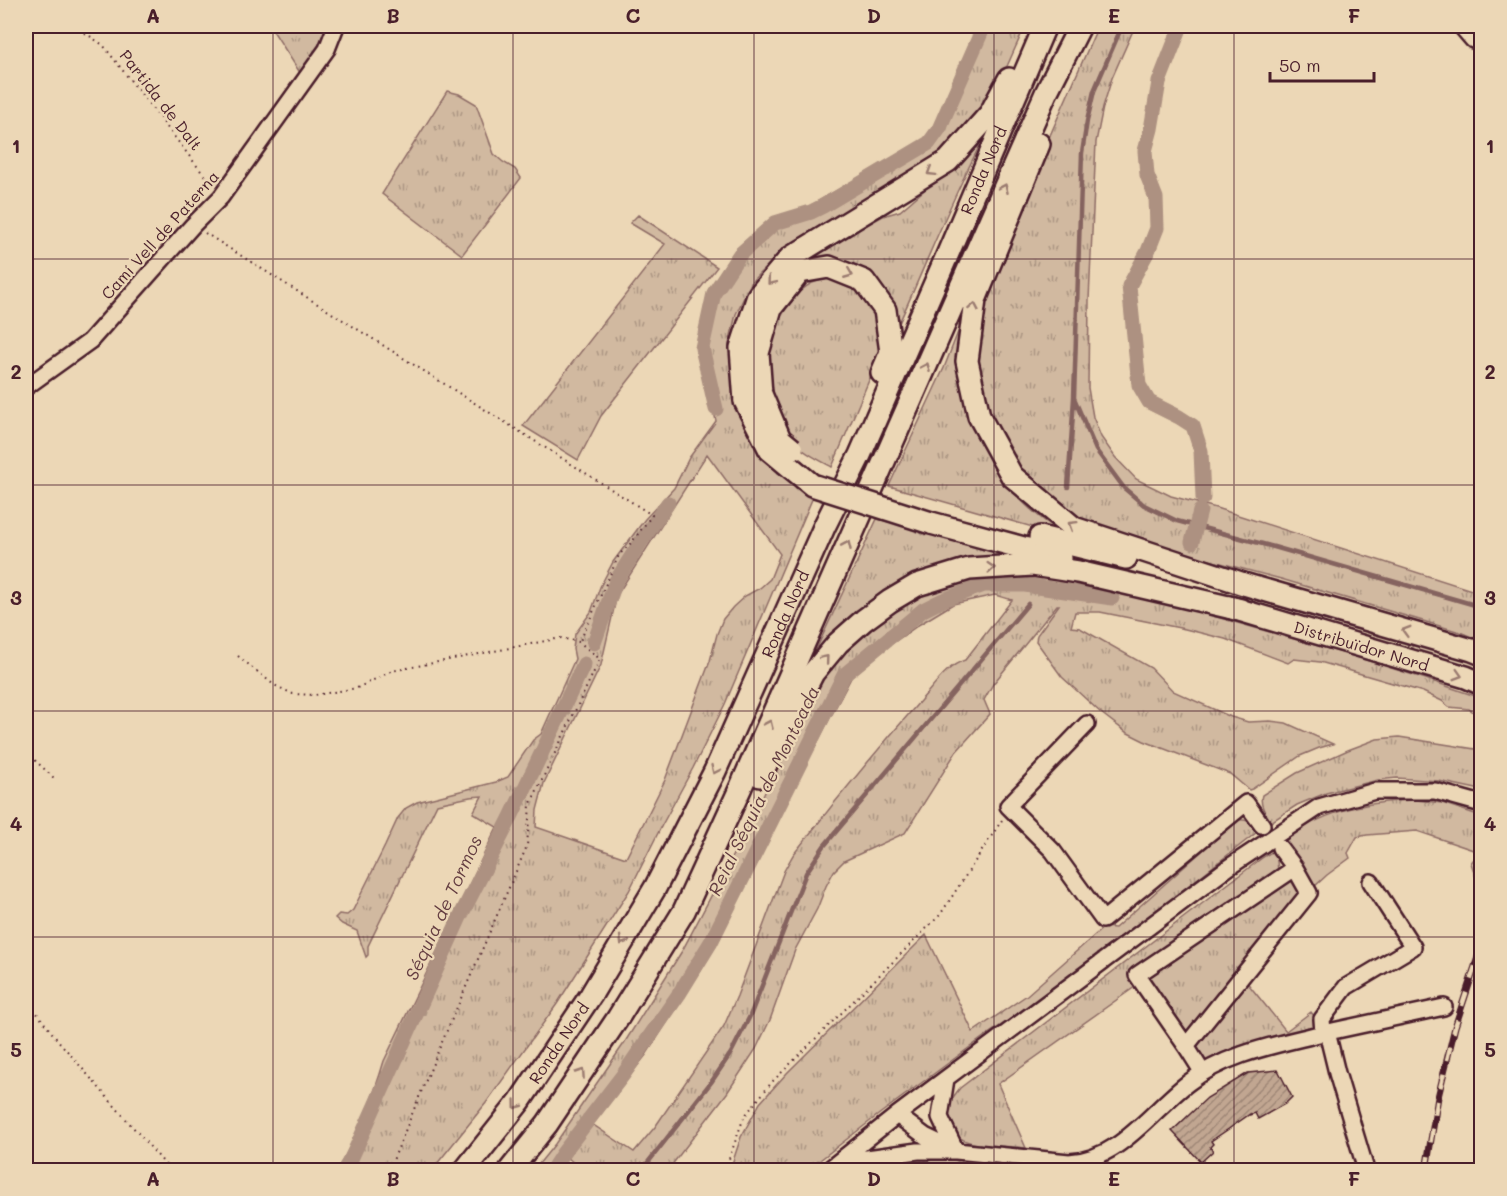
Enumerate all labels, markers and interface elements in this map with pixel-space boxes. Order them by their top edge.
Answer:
text: A [146,2,160,28]
text: B [386,2,400,28]
text: C [626,2,641,28]
text: D [867,2,881,28]
text: E [1108,2,1120,28]
text: F [1348,2,1361,28]
street label: Partida de Dalt [116,45,207,154]
scale bar [1270,45,1374,83]
text: 50 m [1279,53,1321,77]
street label: Ronda Nord [955,123,1011,217]
text: 1 [12,132,20,158]
text: 1 [1486,132,1494,158]
one-way arrow [926,165,937,176]
street label: Camí Vell de Paterna [96,166,223,304]
one-way arrow [997,184,1009,195]
one-way arrow [843,267,853,280]
one-way arrow [767,274,778,285]
one-way arrow [968,302,980,312]
text: 2 [10,358,22,384]
text: 2 [1484,358,1496,384]
one-way arrow [919,362,931,373]
one-way arrow [1068,522,1079,533]
one-way arrow [840,541,852,552]
one-way arrow [987,562,996,575]
street label: Ronda Nord [756,567,813,661]
text: 3 [10,584,22,610]
text: 3 [1484,584,1496,610]
street label: Distribuïdor Nord [1291,616,1432,676]
one-way arrow [1401,626,1411,638]
one-way arrow [818,655,829,666]
one-way arrow [1452,668,1463,680]
water label: Reial Séquia de Montcada [702,682,824,899]
one-way arrow [761,719,773,730]
one-way arrow [711,763,723,774]
text: 4 [10,810,23,836]
text: 4 [1484,810,1497,836]
water label: Séquia de Tormos [399,831,487,984]
one-way arrow [619,935,631,945]
street label: Ronda Nord [524,998,593,1087]
text: 5 [10,1036,22,1062]
text: 5 [1484,1036,1496,1062]
one-way arrow [574,1068,585,1079]
one-way arrow [513,1098,524,1109]
text: A [146,1165,160,1191]
text: B [386,1165,400,1191]
text: C [626,1165,641,1191]
text: D [867,1165,881,1191]
text: E [1108,1165,1120,1191]
text: F [1348,1165,1361,1191]

